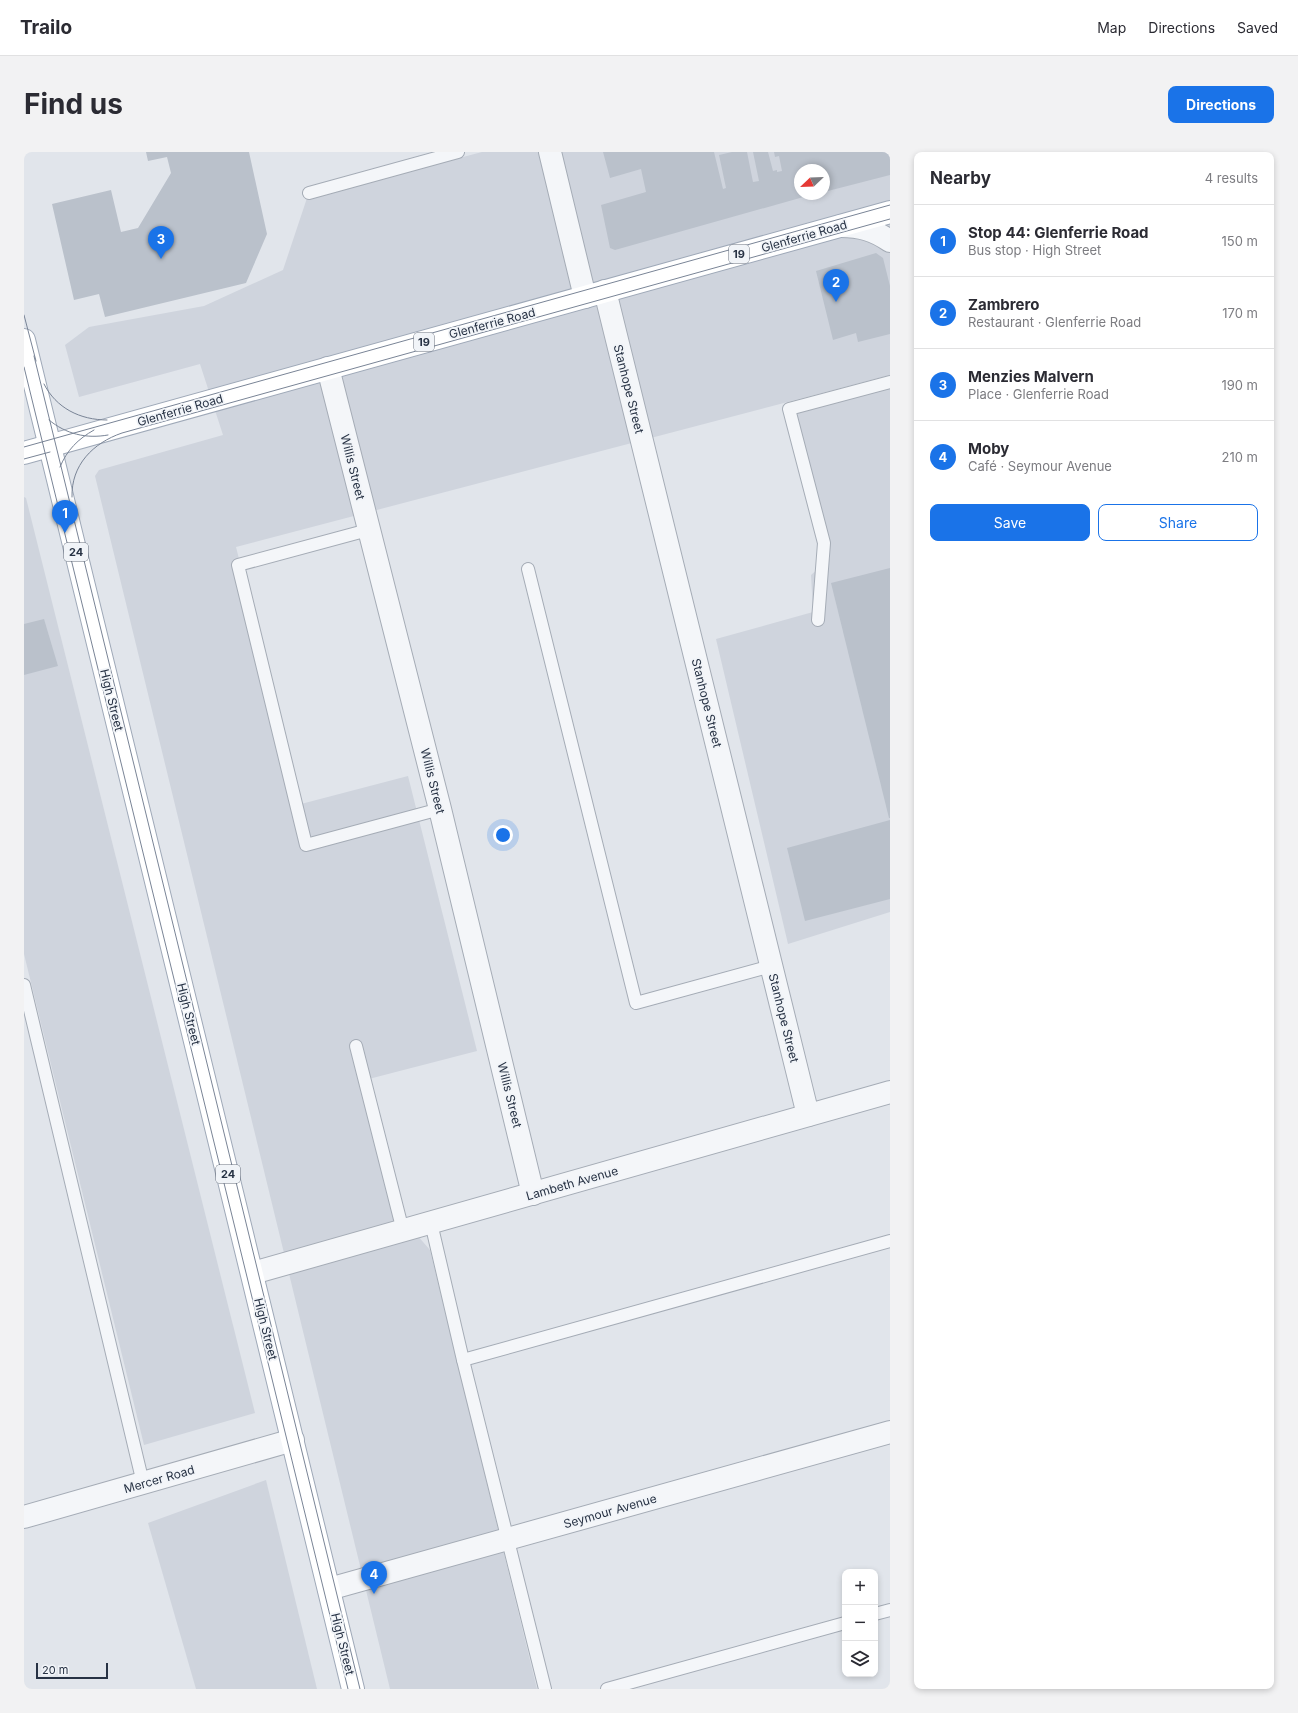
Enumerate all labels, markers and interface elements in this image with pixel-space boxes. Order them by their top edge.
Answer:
text: Trailo [20,16,72,39]
text: Map [1097,19,1126,36]
text: Directions [1148,19,1215,36]
text: Saved [1237,19,1278,36]
button: Directions [1168,86,1274,123]
text: Find us [24,87,123,121]
north arrow [794,164,830,200]
text: Nearby [930,168,991,188]
text: 4 results [1205,170,1258,186]
street label: Glenferrie Road [759,217,849,255]
text: Stop 44: Glenferrie Road [968,223,1149,242]
pin: 3 [148,226,174,259]
text: 1 [940,233,946,249]
text: 150 m [1222,233,1258,249]
text: Bus stop · High Street [968,242,1101,258]
road number: 19 [729,245,749,263]
pin: 2 [823,269,849,302]
text: Zambrero [968,295,1039,314]
street label: Glenferrie Road [447,304,537,342]
text: 2 [939,305,947,321]
text: 170 m [1222,305,1258,321]
text: Restaurant · Glenferrie Road [968,314,1141,330]
road number: 19 [414,333,434,351]
street label: Stanhope Street [611,343,647,435]
text: Menzies Malvern [968,367,1094,386]
text: 3 [939,377,947,393]
text: 190 m [1221,377,1258,393]
text: Place · Glenferrie Road [968,386,1109,402]
street label: Glenferrie Road [135,391,225,429]
street label: Willis Street [338,433,368,501]
text: Moby [968,439,1009,458]
text: 4 [939,449,947,465]
text: 210 m [1222,449,1258,465]
text: Café · Seymour Avenue [968,458,1112,474]
pin: 1 [52,500,78,533]
button: Save [930,504,1090,541]
button: Share [1098,504,1258,541]
road number: 24 [64,543,88,561]
street label: Stanhope Street [689,657,725,749]
street label: High Street [97,667,127,733]
street label: Willis Street [418,747,448,815]
your location [493,825,513,845]
street label: Stanhope Street [766,972,802,1064]
street label: High Street [174,981,204,1047]
street label: Willis Street [495,1061,525,1129]
street label: Lambeth Avenue [524,1163,620,1203]
road number: 24 [216,1165,240,1183]
street label: High Street [251,1296,281,1362]
street label: Mercer Road [122,1462,196,1496]
street label: Seymour Avenue [562,1491,658,1531]
pin: 4 [361,1561,387,1594]
map controls [842,1569,878,1677]
button: + [842,1569,878,1605]
button: − [842,1605,878,1641]
street label: High Street [328,1611,358,1677]
button: layers [842,1641,878,1677]
scale bar [36,1661,108,1680]
text: 20 m [42,1663,68,1677]

